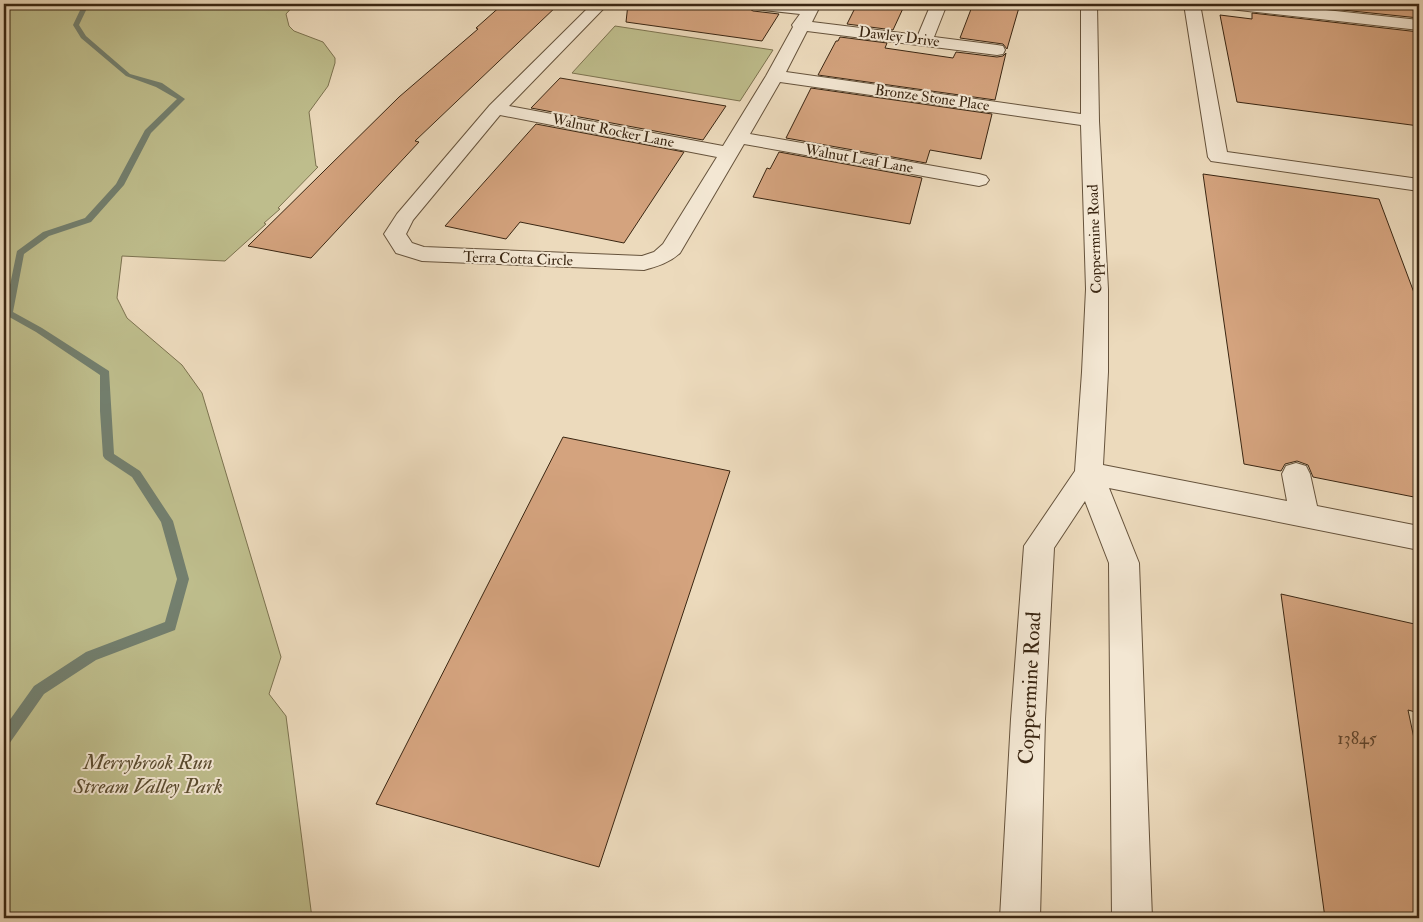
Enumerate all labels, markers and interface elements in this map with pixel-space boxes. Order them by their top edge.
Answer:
street label: Dawley Drive [857,23,941,51]
street label: Bronze Stone Place [873,81,991,115]
street label: Walnut Rocker Lane [549,110,676,152]
street label: Walnut Leaf Lane [802,140,915,178]
street label: Coppermine Road [1084,183,1107,294]
street label: Terra Cotta Circle [463,248,573,270]
street label: Coppermine Road [1013,610,1048,765]
house number: 13845 [1337,727,1377,750]
park label: Merrybrook Run Stream Valley Park [72,749,223,800]

